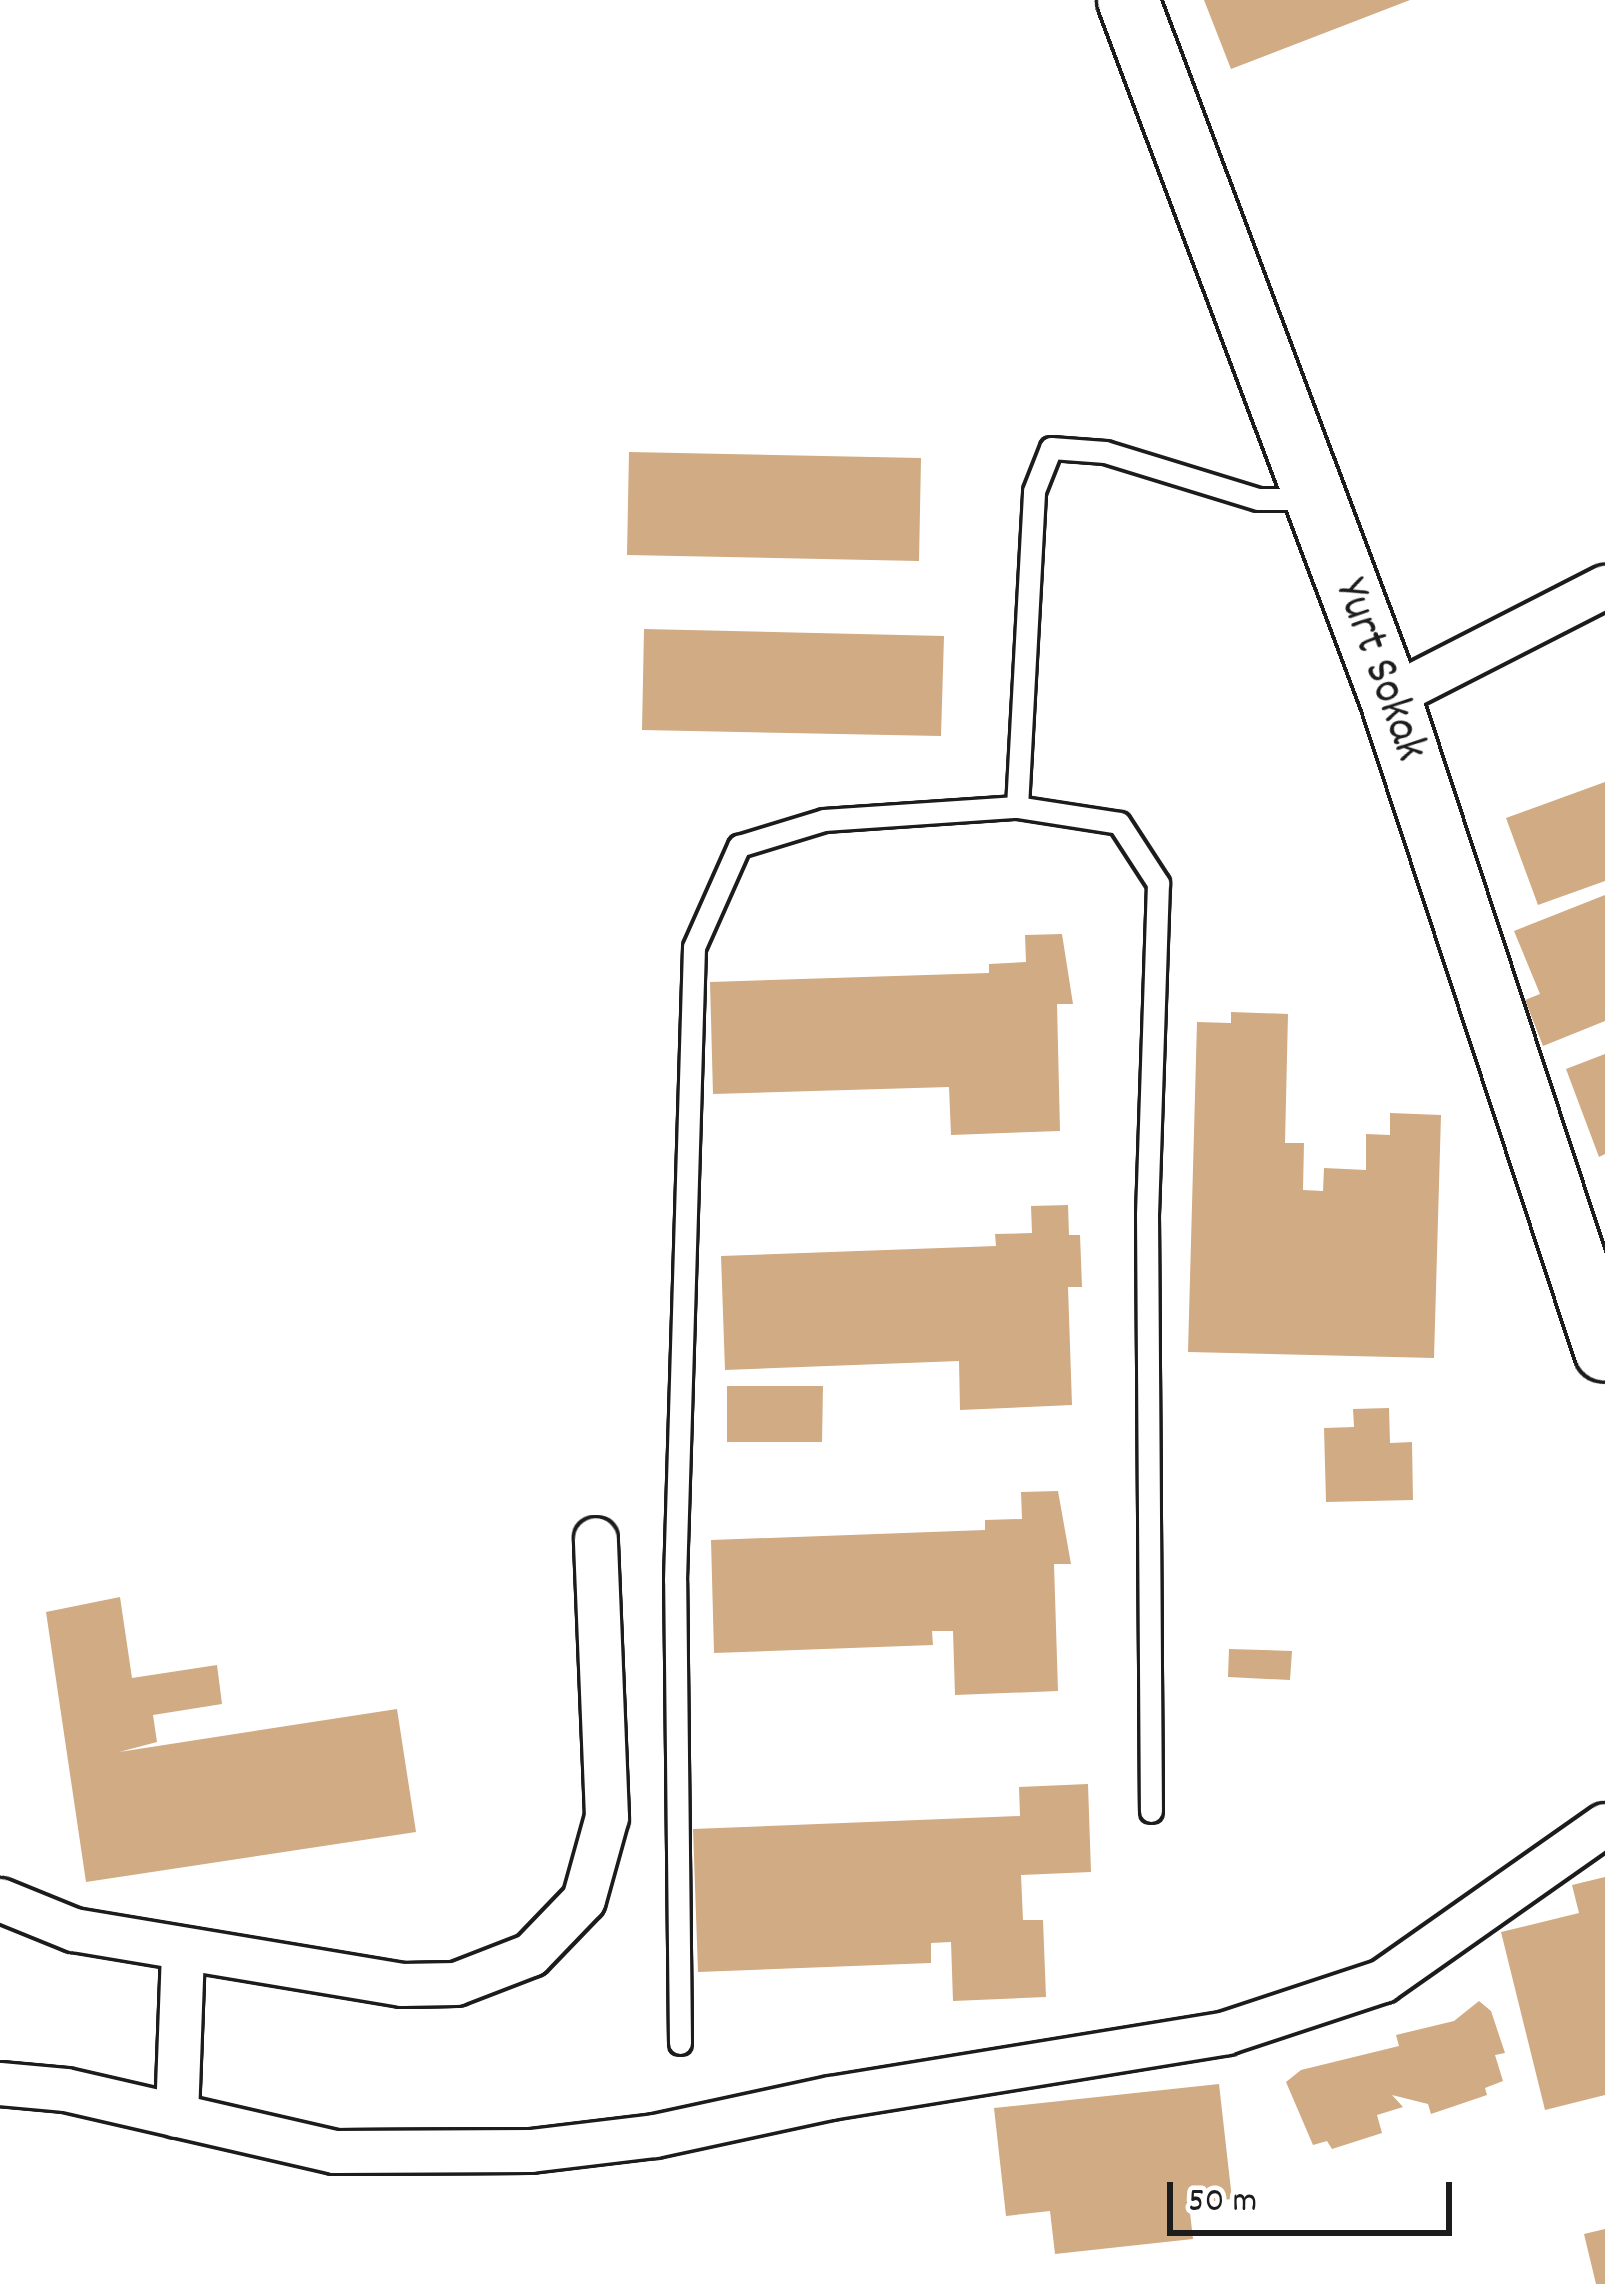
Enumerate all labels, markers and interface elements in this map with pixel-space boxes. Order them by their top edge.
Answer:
street label: Yurt Sokak [1319,572,1437,770]
scale bar [1173,2158,1458,2232]
text: 50 m [1188,2177,1257,2229]

